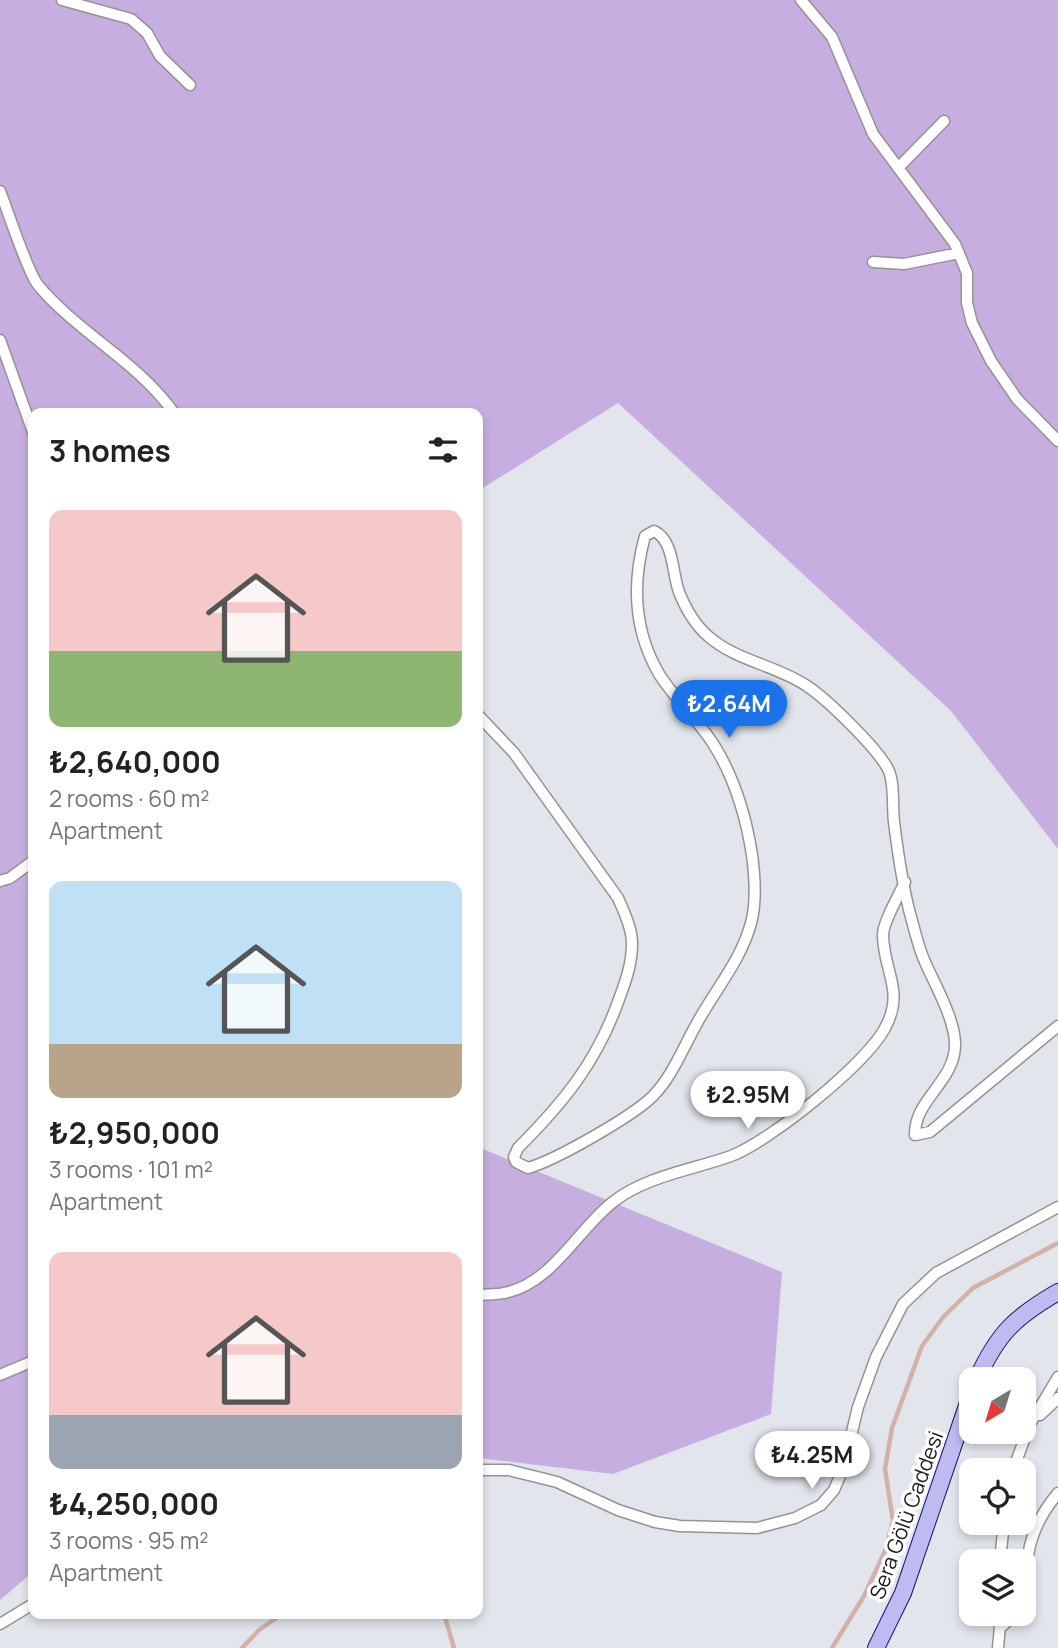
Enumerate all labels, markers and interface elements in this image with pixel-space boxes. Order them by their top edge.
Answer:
text: 3 homes [49,430,171,471]
icon: filters [424,431,462,469]
icon: home [193,555,319,681]
pin: ₺2.64M [672,680,786,740]
text: ₺2.64M [687,687,771,719]
text: ₺2,640,000 [49,741,221,782]
text: 2 rooms · 60 m² [49,782,210,814]
text: Apartment [49,814,163,846]
icon: home [193,926,319,1052]
pin: ₺2.95M [691,1072,805,1131]
text: ₺2.95M [706,1078,790,1110]
text: ₺2,950,000 [49,1112,220,1153]
text: 3 rooms · 101 m² [49,1153,213,1185]
text: Apartment [49,1185,163,1217]
icon: home [193,1297,319,1423]
north arrow [959,1367,1036,1444]
map controls [959,1367,1036,1626]
street label: Sera Gölü Caddesi [863,1427,949,1603]
pin: ₺4.25M [755,1432,869,1491]
text: ₺4.25M [771,1438,853,1470]
button: locate [959,1458,1036,1535]
text: ₺4,250,000 [49,1483,219,1524]
text: 3 rooms · 95 m² [49,1524,208,1556]
button: layers [959,1549,1036,1626]
text: Apartment [49,1556,163,1588]

